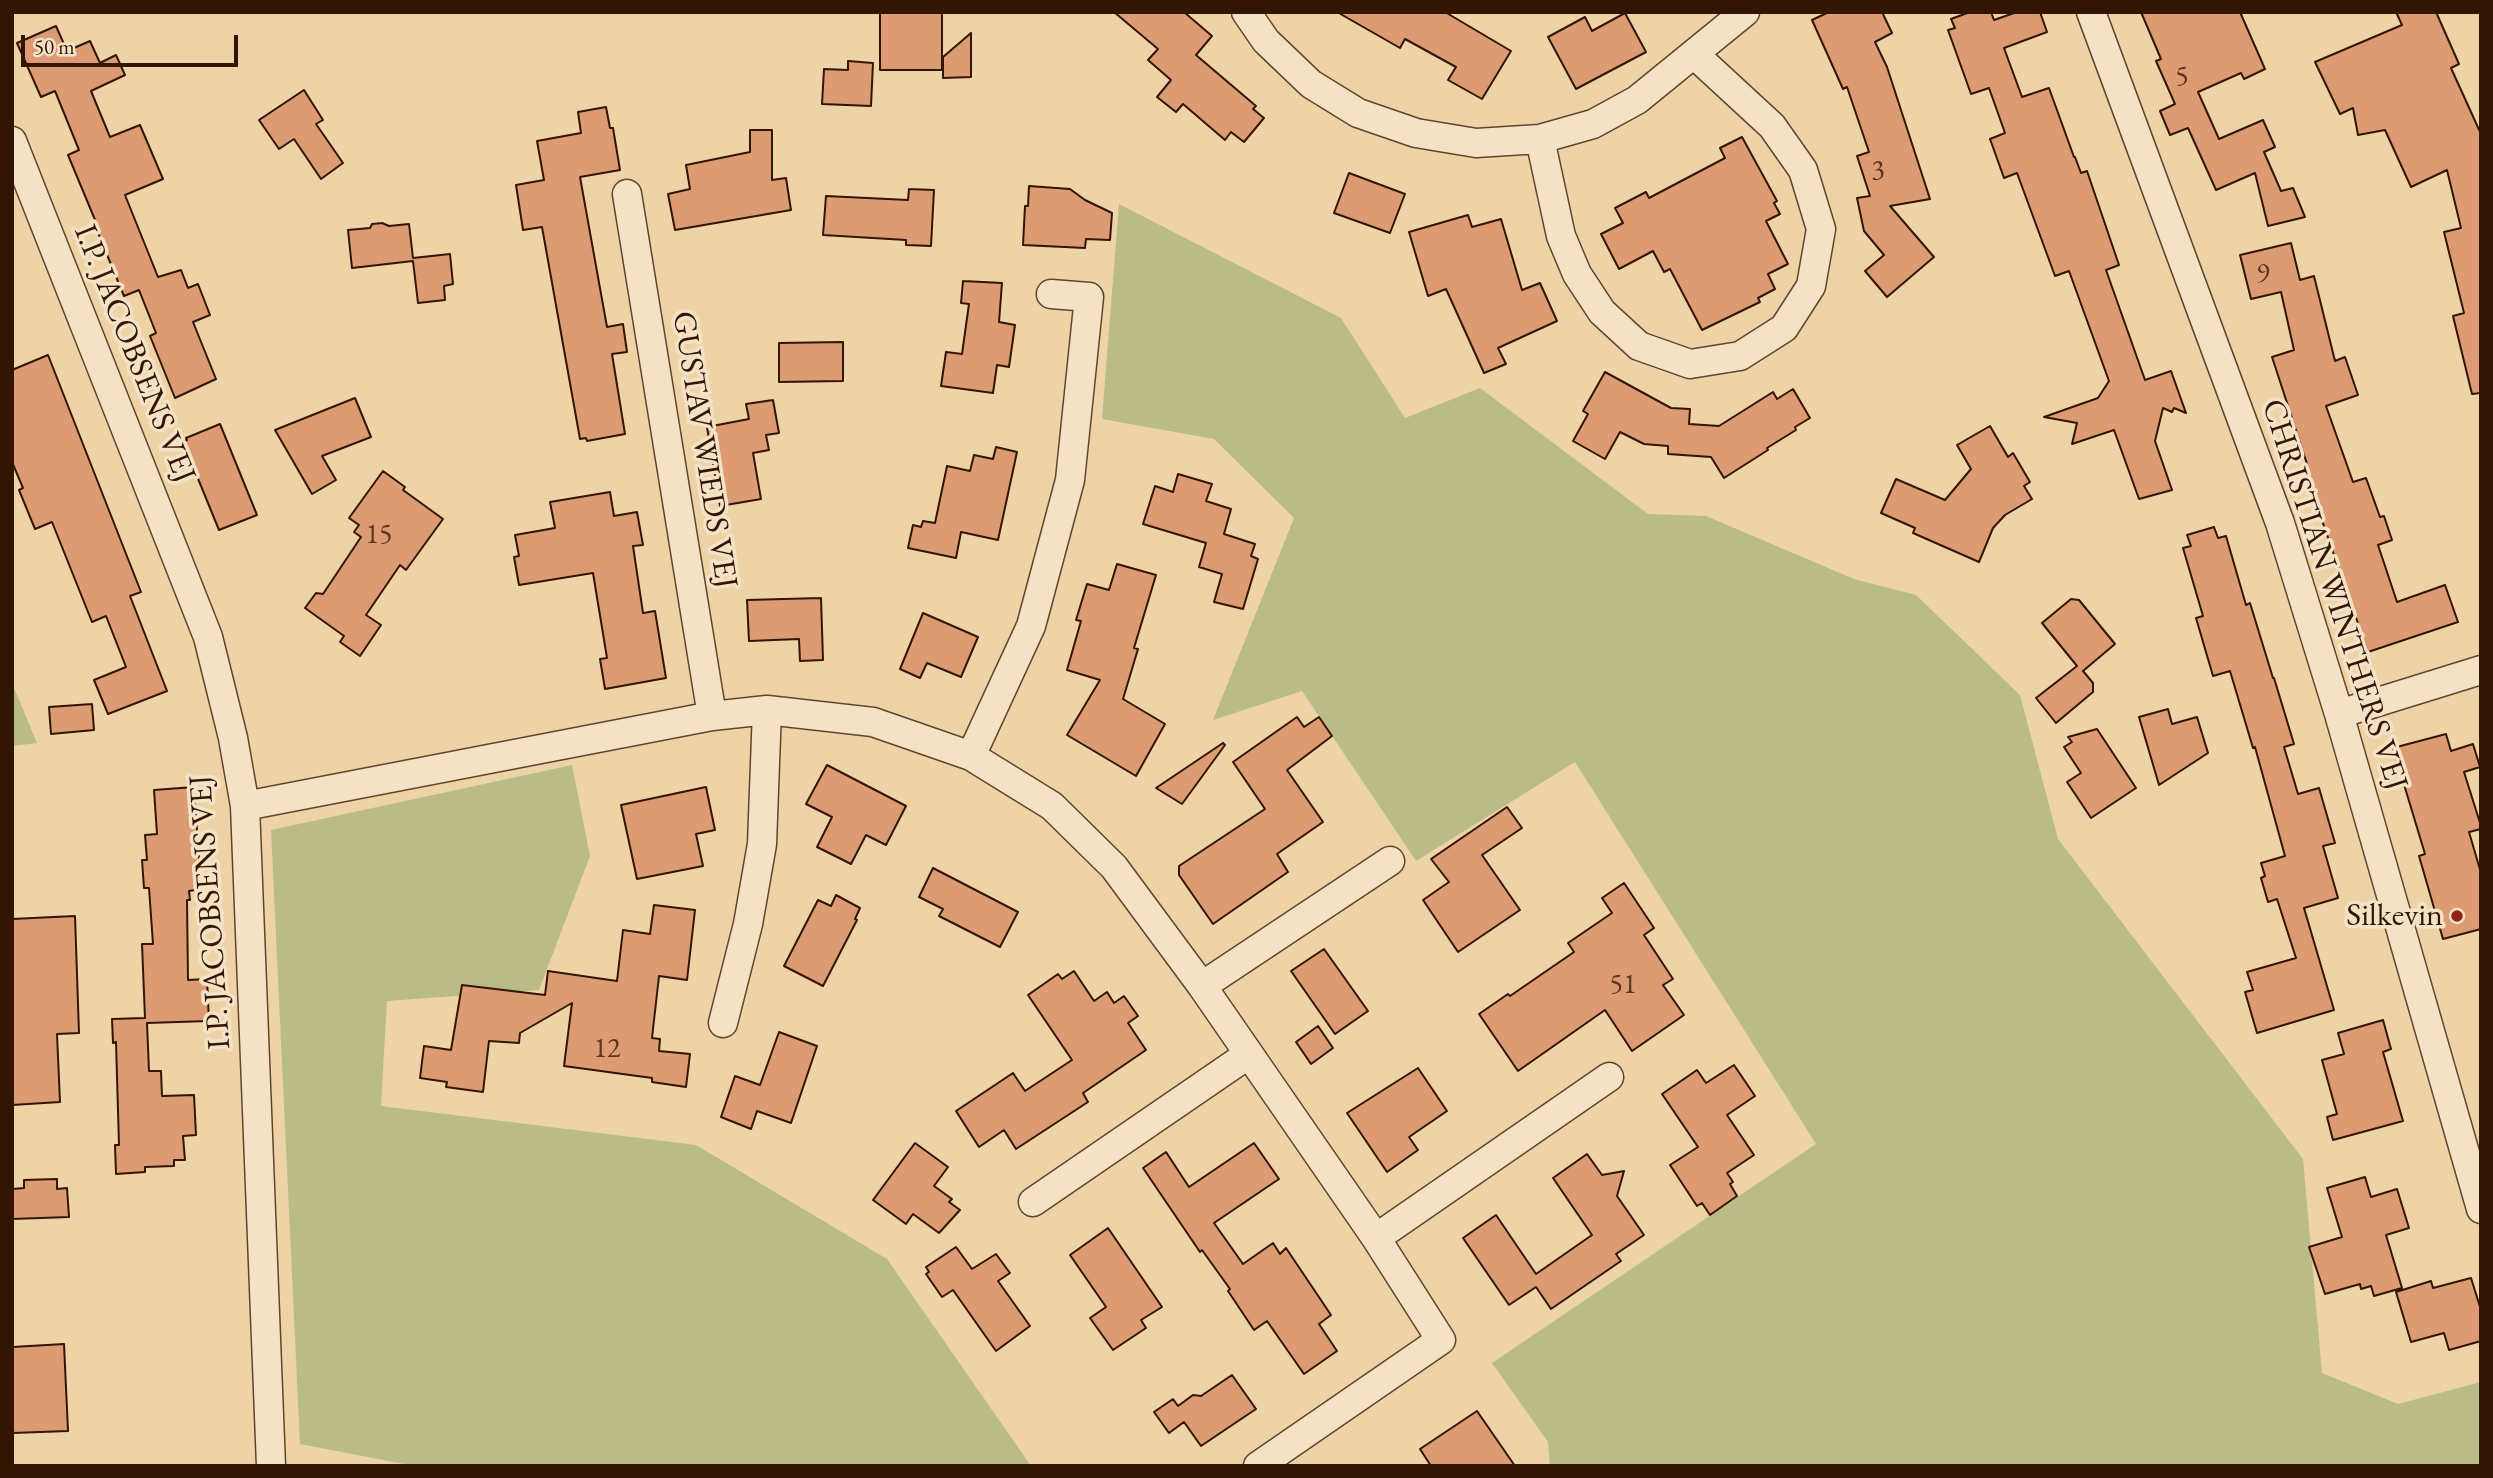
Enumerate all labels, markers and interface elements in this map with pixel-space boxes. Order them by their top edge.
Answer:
scale bar [24,21,242,65]
text: 50 m [34,33,75,60]
house number: 5 [2175,60,2189,94]
house number: 3 [1871,154,1885,188]
street label: I.P. JACOBSENS VEJ [65,219,203,489]
house number: 9 [2256,257,2270,291]
street label: GUSTAV WIEDS VEJ [663,309,745,591]
street label: CHRISTIAN WINTHERS VEJ [2253,395,2415,795]
house number: 15 [366,518,392,552]
street label: I.P. JACOBSENS VEJ [182,773,240,1051]
place label: Silkevin [2346,897,2443,935]
marker: Silkevin [2449,908,2465,924]
house number: 51 [1610,968,1636,1002]
house number: 12 [594,1032,620,1066]

